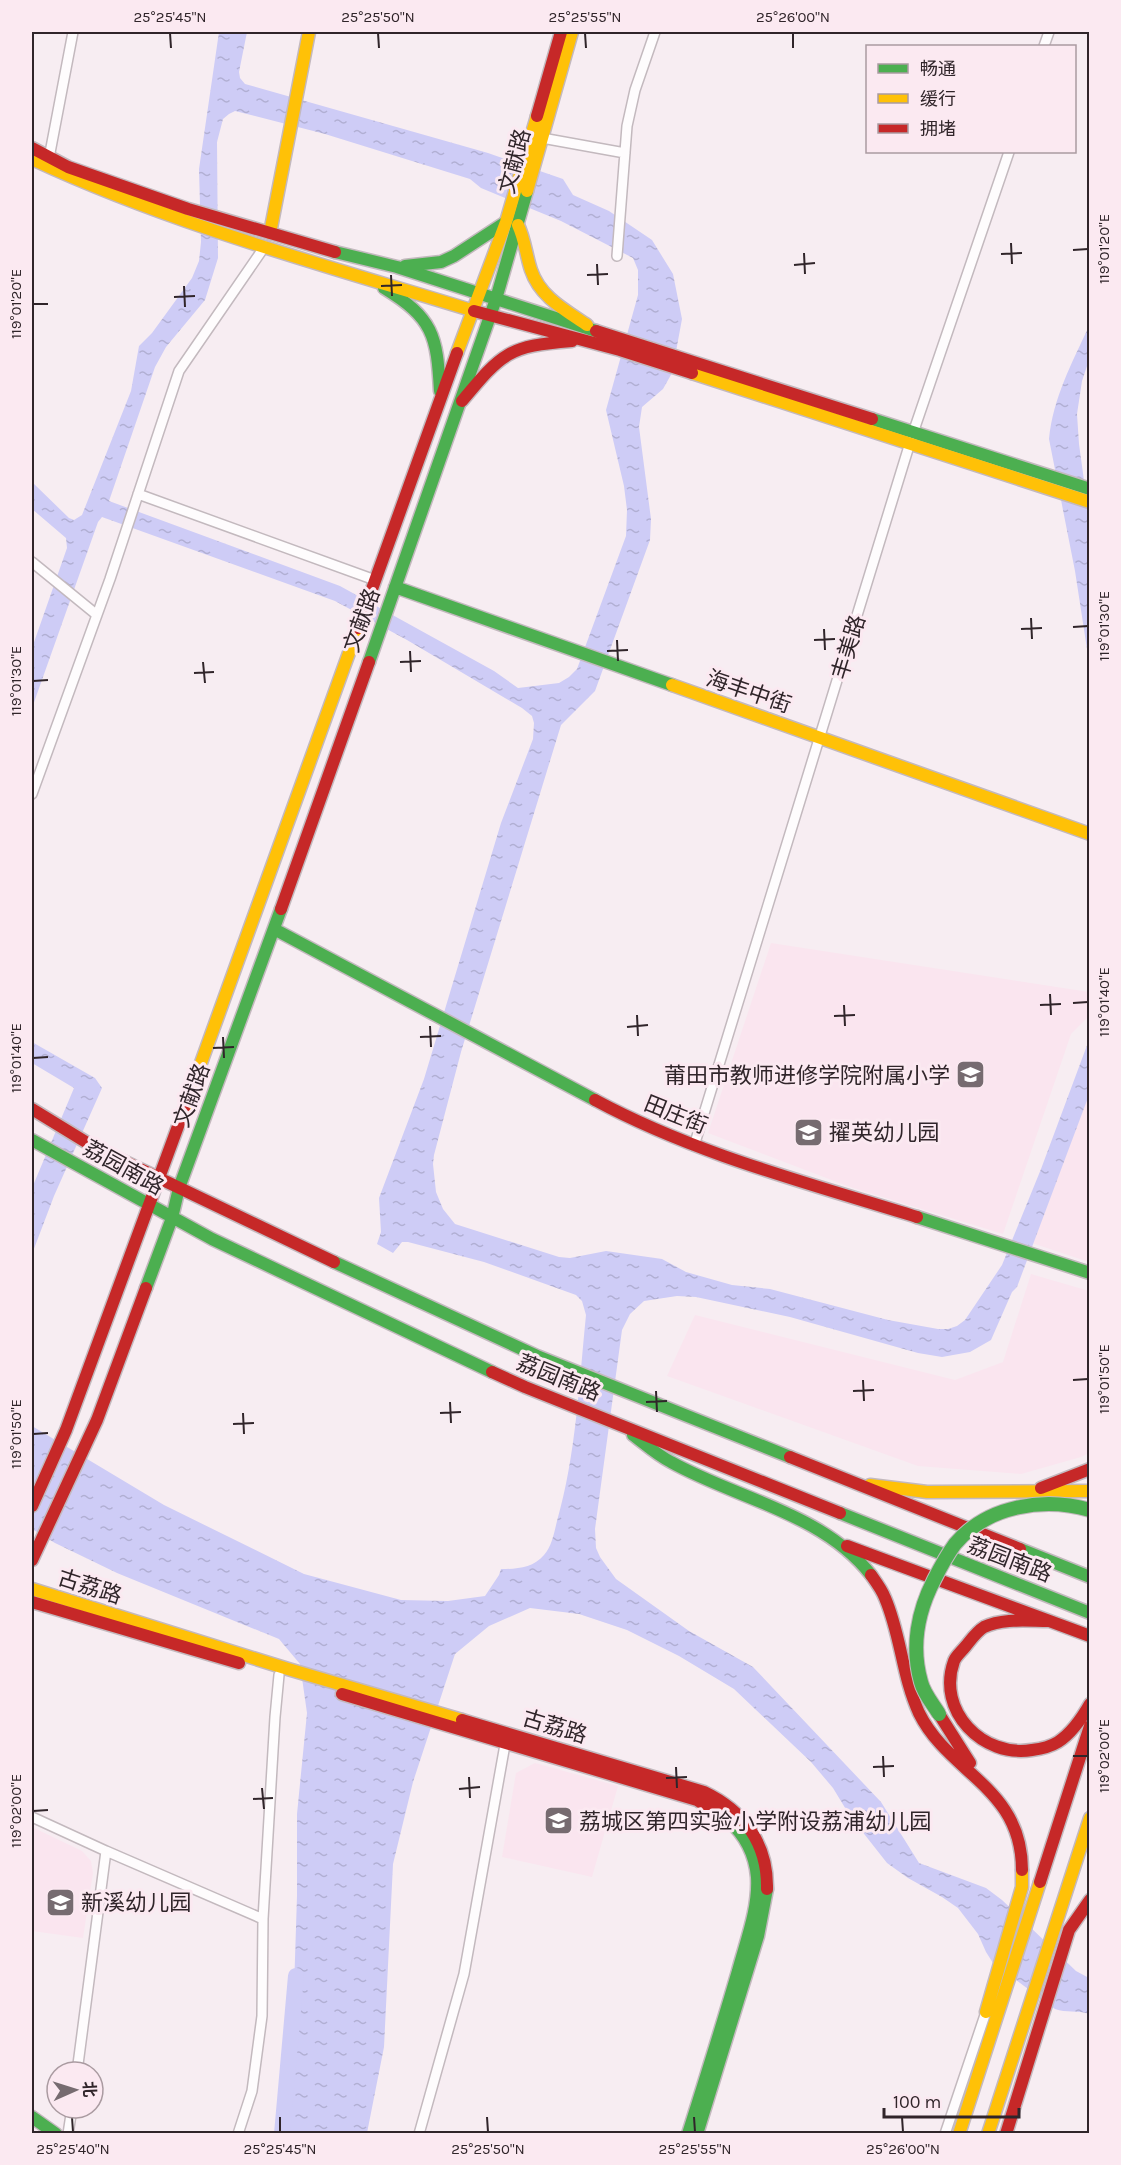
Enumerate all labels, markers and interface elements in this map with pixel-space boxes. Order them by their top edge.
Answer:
text: 25°25'45"N [133,8,207,26]
text: 25°25'50"N [341,8,415,26]
text: 25°25'55"N [548,8,622,26]
text: 25°26'00"N [756,8,830,26]
legend [866,45,1076,153]
text: 畅通 [920,58,956,80]
text: 缓行 [920,88,956,110]
text: 拥堵 [920,118,956,140]
street label: 文献路 [494,126,536,197]
text: 119°01'20"E [1095,214,1113,284]
text: 119°01'20"E [7,269,25,339]
street label: 文献路 [338,585,385,656]
text: 119°01'30"E [1095,591,1113,661]
street label: 丰美路 [827,612,871,683]
text: 119°01'30"E [7,646,25,716]
street label: 海丰中街 [703,665,795,719]
text: 119°01'40"E [1095,967,1113,1037]
text: 119°01'40"E [7,1023,25,1093]
school or university icon: 莆田市教师进修学院附属小学 [955,1059,987,1091]
street label: 文献路 [168,1060,215,1131]
place label: 莆田市教师进修学院附属小学 [664,1063,950,1089]
street label: 田庄街 [640,1091,711,1139]
school or university icon: 擢英幼儿园 [792,1116,824,1148]
place label: 擢英幼儿园 [829,1120,939,1146]
street label: 荔园南路 [79,1135,168,1201]
text: 119°01'50"E [1095,1344,1113,1414]
street label: 荔园南路 [513,1349,604,1406]
text: 119°01'50"E [7,1399,25,1469]
street label: 荔园南路 [964,1532,1055,1588]
street label: 古荔路 [54,1564,125,1610]
street label: 古荔路 [519,1705,590,1749]
text: 119°02'00"E [1095,1719,1113,1793]
text: 119°02'00"E [7,1774,25,1848]
school or university icon: 荔城区第四实验小学附设荔浦幼儿园 [542,1805,574,1837]
place label: 荔城区第四实验小学附设荔浦幼儿园 [579,1809,931,1835]
school or university icon: 新溪幼儿园 [44,1886,76,1918]
place label: 新溪幼儿园 [81,1890,191,1916]
north arrow [45,2060,105,2120]
text: 北 [80,2081,99,2098]
scale bar [884,2081,1019,2119]
text: 100 m [893,2091,941,2113]
text: 25°25'40"N [36,2140,110,2158]
text: 25°25'45"N [243,2140,317,2158]
text: 25°25'50"N [451,2140,525,2158]
text: 25°25'55"N [658,2140,732,2158]
text: 25°26'00"N [866,2140,940,2158]

